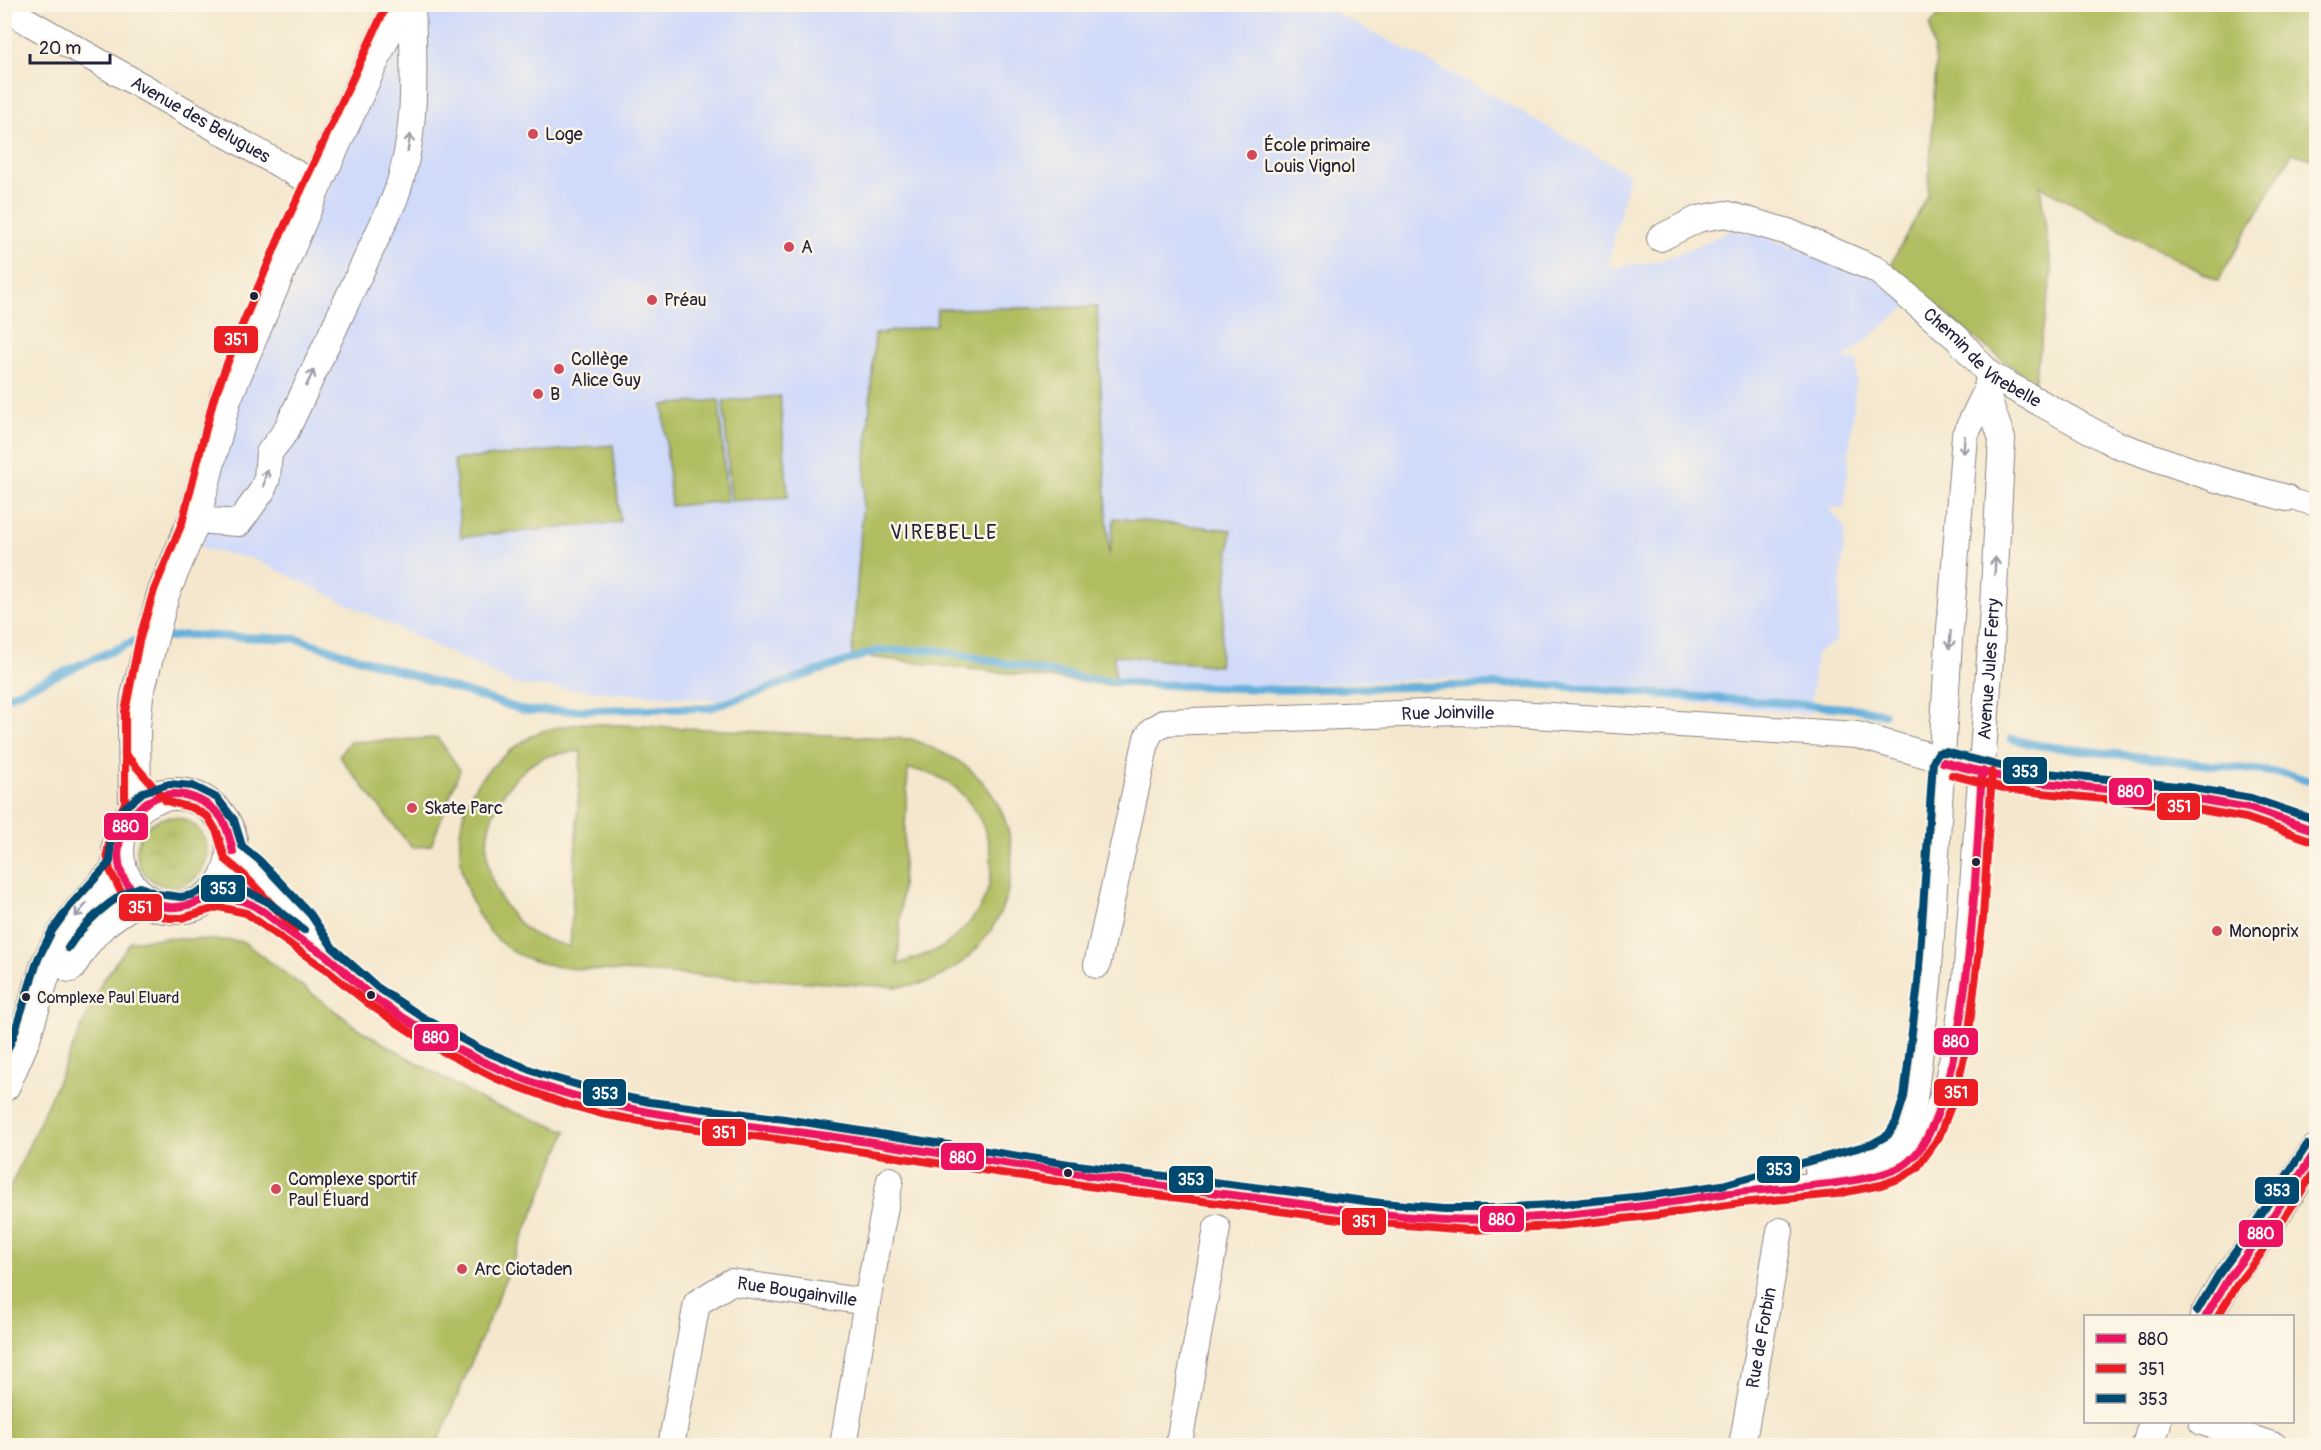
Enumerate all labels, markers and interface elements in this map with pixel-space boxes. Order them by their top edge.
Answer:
scale bar [30,27,110,65]
text: 20 m [39,37,81,60]
street label: Avenue des Belugues [127,71,274,169]
place label: Loge [545,123,583,146]
marker: Loge [526,127,540,141]
one-way arrow [404,134,415,154]
place label: École primaire Louis Vignol [1264,134,1370,178]
marker: École primaire Louis Vignol [1245,148,1259,162]
place label: A [801,236,813,259]
marker: A [782,240,796,254]
place label: Préau [664,289,707,312]
unlabelled marker [248,290,260,302]
marker: Préau [645,293,659,307]
street label: Chemin de Virebelle [1918,303,2045,413]
line badge: 351 [213,325,259,354]
text: 351 [224,330,248,350]
place label: Collège Alice Guy [571,348,641,392]
marker: Collège Alice Guy [552,362,566,376]
one-way arrow [305,370,317,388]
place label: B [550,383,560,406]
marker: B [531,387,545,401]
one-way arrow [1958,435,1969,455]
one-way arrow [260,469,271,488]
district label: VIREBELLE [890,520,998,545]
one-way arrow [1990,557,2001,577]
street label: Avenue Jules Ferry [1973,597,2005,741]
one-way arrow [1944,629,1955,649]
street label: Rue Joinville [1401,701,1494,726]
line badge: 353 [2002,756,2048,785]
text: 353 [2012,762,2038,782]
line badge: 880 [2108,777,2153,806]
text: 880 [2117,782,2145,802]
line badge: 351 [2156,792,2201,821]
place label: Skate Parc [424,797,503,820]
text: 351 [2167,797,2191,817]
marker: Skate Parc [405,801,419,815]
line badge: 880 [103,812,149,841]
text: 880 [112,817,140,837]
unlabelled marker [1970,856,1982,868]
line badge: 353 [200,874,246,903]
text: 353 [210,879,236,899]
line badge: 351 [118,893,163,922]
text: 351 [128,898,152,918]
one-way arrow [75,902,88,918]
place label: Monoprix [2229,920,2299,943]
marker: Monoprix [2210,924,2224,938]
place label: Complexe Paul Eluard [37,988,179,1008]
unlabelled marker [365,989,377,1001]
marker: Complexe Paul Eluard [20,991,32,1003]
line badge: 880 [413,1023,459,1052]
line badge: 880 [1933,1027,1979,1056]
text: 880 [422,1028,450,1048]
text: 880 [1942,1032,1970,1052]
line badge: 353 [582,1078,627,1107]
line badge: 351 [1933,1078,1979,1107]
text: 351 [1944,1083,1968,1103]
text: 353 [592,1084,618,1104]
line badge: 351 [701,1118,747,1147]
text: 351 [712,1123,736,1143]
line badge: 880 [940,1142,985,1171]
text: 880 [949,1148,977,1168]
line badge: 353 [1756,1155,1801,1184]
text: 353 [1766,1160,1792,1180]
line badge: 353 [1168,1165,1214,1194]
unlabelled marker [1062,1167,1074,1179]
place label: Complexe sportif Paul Éluard [288,1168,419,1212]
text: 353 [1178,1170,1204,1190]
line badge: 353 [2254,1176,2300,1205]
text: 353 [2264,1181,2290,1201]
marker: Complexe sportif Paul Éluard [269,1182,283,1196]
line badge: 880 [1479,1205,1525,1233]
line badge: 351 [1341,1207,1387,1236]
text: 880 [1488,1210,1516,1230]
text: 351 [1352,1212,1376,1232]
line badge: 880 [2238,1219,2284,1248]
text: 880 [2247,1224,2275,1244]
place label: Arc Ciotaden [474,1258,572,1281]
marker: Arc Ciotaden [455,1262,469,1276]
street label: Rue Bougainville [736,1272,858,1312]
street label: Rue de Forbin [1741,1285,1782,1390]
legend [2084,1315,2294,1423]
text: 880 [2138,1328,2168,1351]
text: 351 [2138,1358,2165,1381]
text: 353 [2138,1388,2168,1411]

